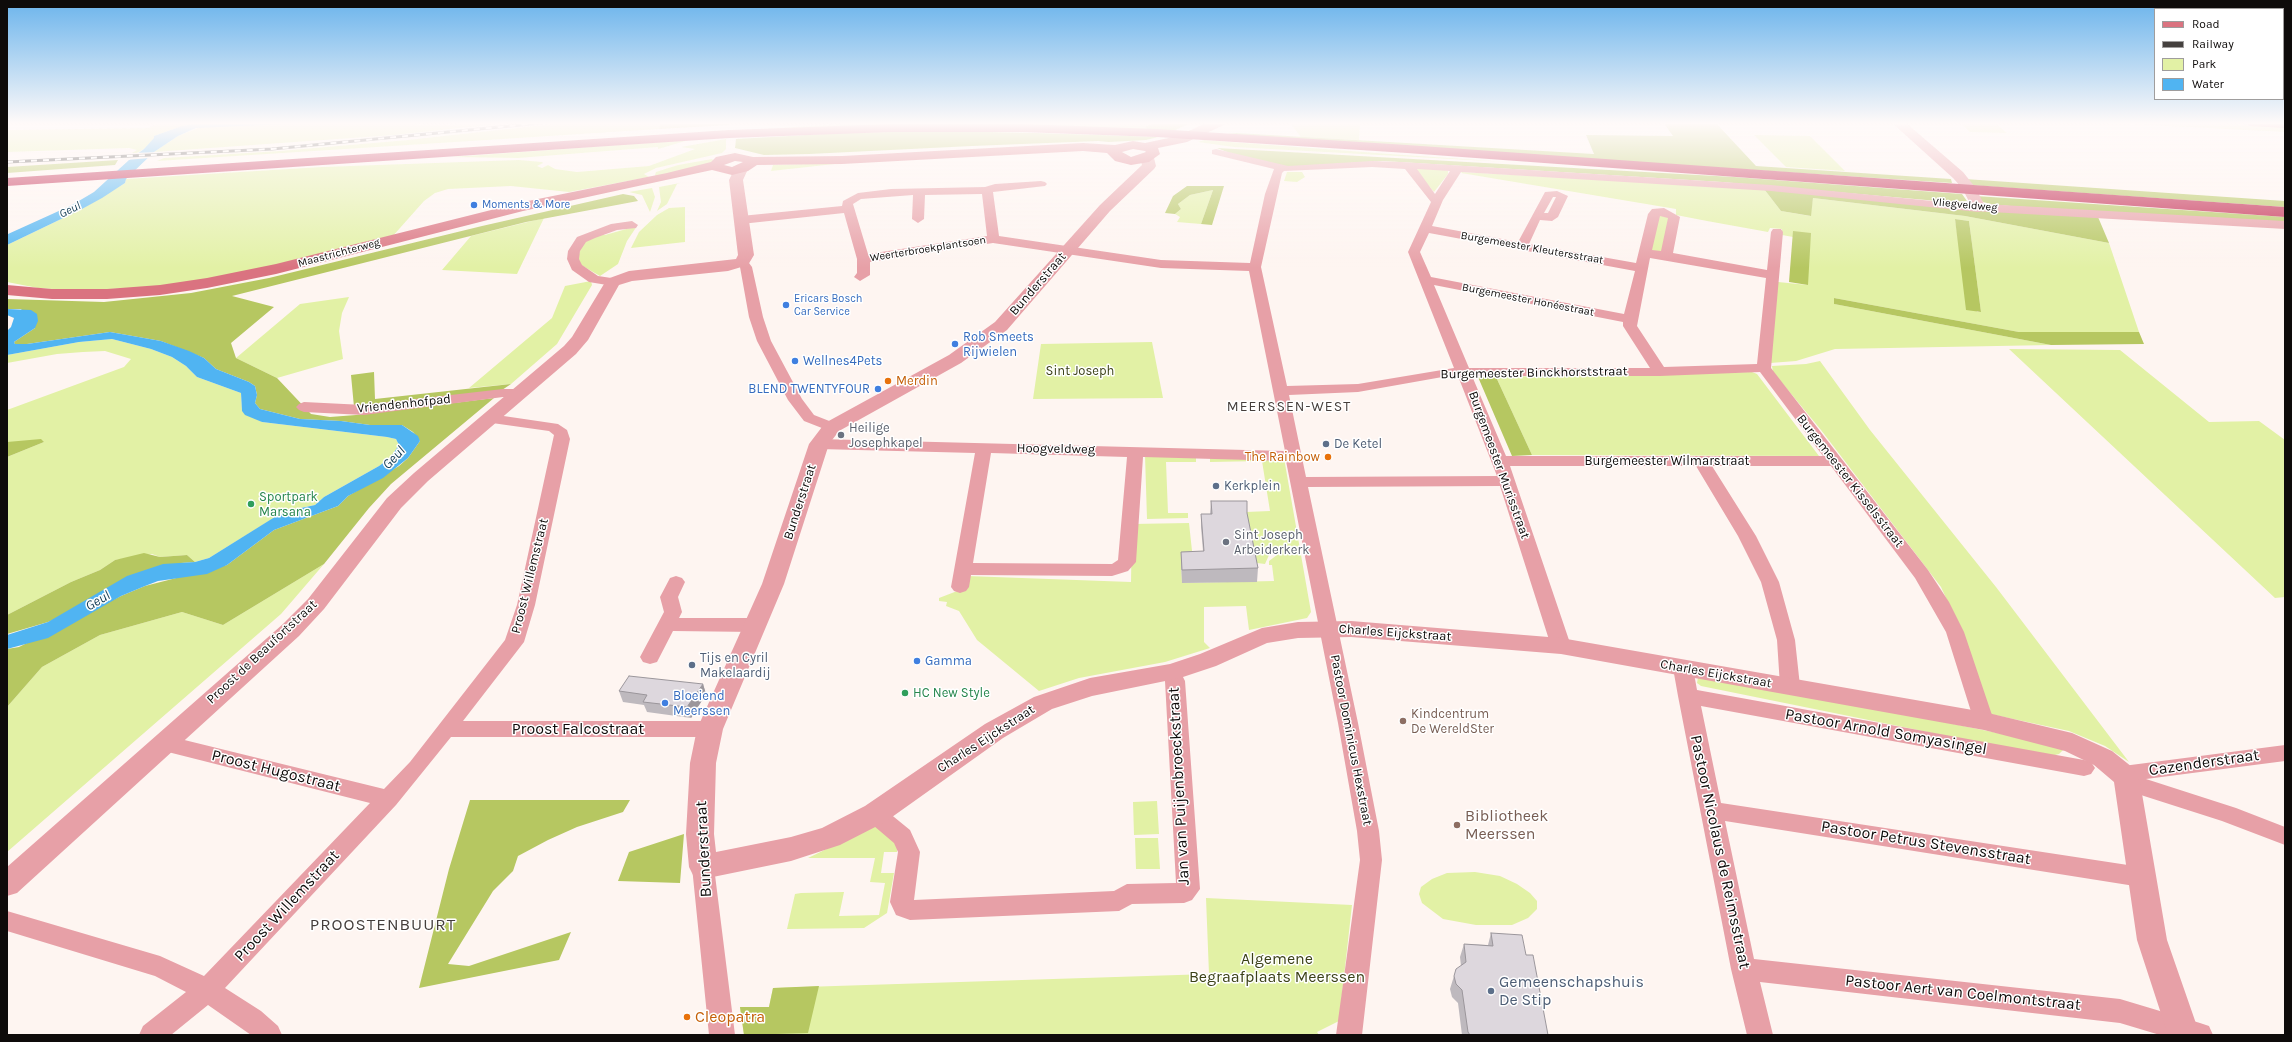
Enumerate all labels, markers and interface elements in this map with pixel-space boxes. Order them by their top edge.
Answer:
legend [2154,8,2284,100]
text: Road [2192,17,2220,31]
text: Railway [2192,37,2234,51]
text: Park [2192,57,2216,71]
text: Water [2192,77,2224,91]
street label: Vliegveldweg [1932,196,1998,214]
place label: Moments & More [482,198,570,212]
water label: Geul [57,199,83,221]
marker: Moments & More [469,200,479,210]
street label: Burgemeester Kleutersstraat [1460,229,1604,267]
street label: Weerterbroekplantsoen [869,233,987,265]
street label: Maastrichterweg [296,236,382,270]
street label: Bunderstraat [1006,249,1070,319]
street label: Burgemeester Honéestraat [1461,281,1595,319]
place label: Ericars Bosch Car Service [794,292,862,318]
marker: Ericars Bosch Car Service [781,300,791,310]
place label: Rob Smeets Rijwielen [963,329,1034,360]
marker: Rob Smeets Rijwielen [950,339,960,349]
place label: Wellnes4Pets [803,353,882,369]
marker: Wellnes4Pets [790,356,800,366]
park label: Sint Joseph [1046,363,1114,379]
street label: Burgemeester Binckhorststraat [1440,364,1628,382]
place label: Merdin [896,373,938,389]
marker: Merdin [883,376,893,386]
place label: BLEND TWENTYFOUR [748,381,870,397]
marker: BLEND TWENTYFOUR [873,384,883,394]
street label: Burgemeester Murisstraat [1465,389,1533,541]
street label: Vriendenhofpad [356,391,452,417]
district label: MEERSSEN-WEST [1227,399,1351,415]
street label: Burgemeester Kisselsstraat [1793,411,1907,551]
place label: Heilige Josephkapel [849,420,923,451]
marker: Heilige Josephkapel [836,430,846,440]
place label: De Ketel [1334,436,1382,452]
marker: De Ketel [1321,439,1331,449]
street label: Hoogveldweg [1017,441,1095,457]
water label: Geul [379,443,409,473]
place label: The Rainbow [1245,449,1320,465]
marker: The Rainbow [1323,452,1333,462]
street label: Burgemeester Wilmarstraat [1585,453,1749,469]
street label: Bunderstraat [780,462,820,542]
place label: Kerkplein [1224,478,1280,494]
marker: Kerkplein [1211,481,1221,491]
place label: Sportpark Marsana [259,489,318,520]
marker: Sportpark Marsana [246,499,256,509]
street label: Proost Willemstraat [508,517,552,635]
place label: Sint Joseph Arbeiderkerk [1234,527,1310,558]
marker: Sint Joseph Arbeiderkerk [1221,537,1231,547]
water label: Geul [83,587,113,615]
street label: Proost de Beaufortstraat [204,597,320,707]
street label: Charles Eijckstraat [1338,621,1452,645]
place label: Tijs en Cyril Makelaardij [700,650,770,681]
place label: Gamma [925,653,972,669]
street label: Pastoor Dominicus Hexstraat [1327,653,1375,827]
marker: Gamma [912,656,922,666]
street label: Charles Eijckstraat [1659,657,1773,691]
marker: Tijs en Cyril Makelaardij [687,660,697,670]
place label: HC New Style [913,685,990,701]
street label: Jan van Puijenbroeckstraat [1164,686,1194,886]
place label: Bloeiend Meerssen [673,688,730,719]
marker: HC New Style [900,688,910,698]
marker: Bloeiend Meerssen [660,698,670,708]
street label: Charles Eijckstraat [934,702,1038,776]
street label: Pastoor Arnold Somyasingel [1784,705,1988,759]
place label: Kindcentrum De WereldSter [1411,706,1494,737]
marker: Kindcentrum De WereldSter [1398,716,1408,726]
street label: Proost Falcostraat [512,719,644,739]
street label: Pastoor Nicolaus de Reimsstraat [1686,733,1754,971]
street label: Proost Hugostraat [209,746,343,796]
street label: Cazenderstraat [2148,746,2260,780]
street label: Bunderstraat [692,800,716,898]
place label: Bibliotheek Meerssen [1465,806,1548,844]
street label: Pastoor Petrus Stevensstraat [1820,817,2032,869]
marker: Bibliotheek Meerssen [1452,820,1462,830]
street label: Proost Willemstraat [230,846,344,966]
district label: PROOSTENBUURT [310,915,456,935]
park label: Algemene Begraafplaats Meerssen [1189,949,1365,987]
street label: Pastoor Aert van Coelmontstraat [1844,971,2082,1015]
place label: Gemeenschapshuis De Stip [1499,972,1644,1010]
marker: Gemeenschapshuis De Stip [1486,986,1496,996]
place label: Cleopatra [695,1007,765,1027]
marker: Cleopatra [682,1012,692,1022]

